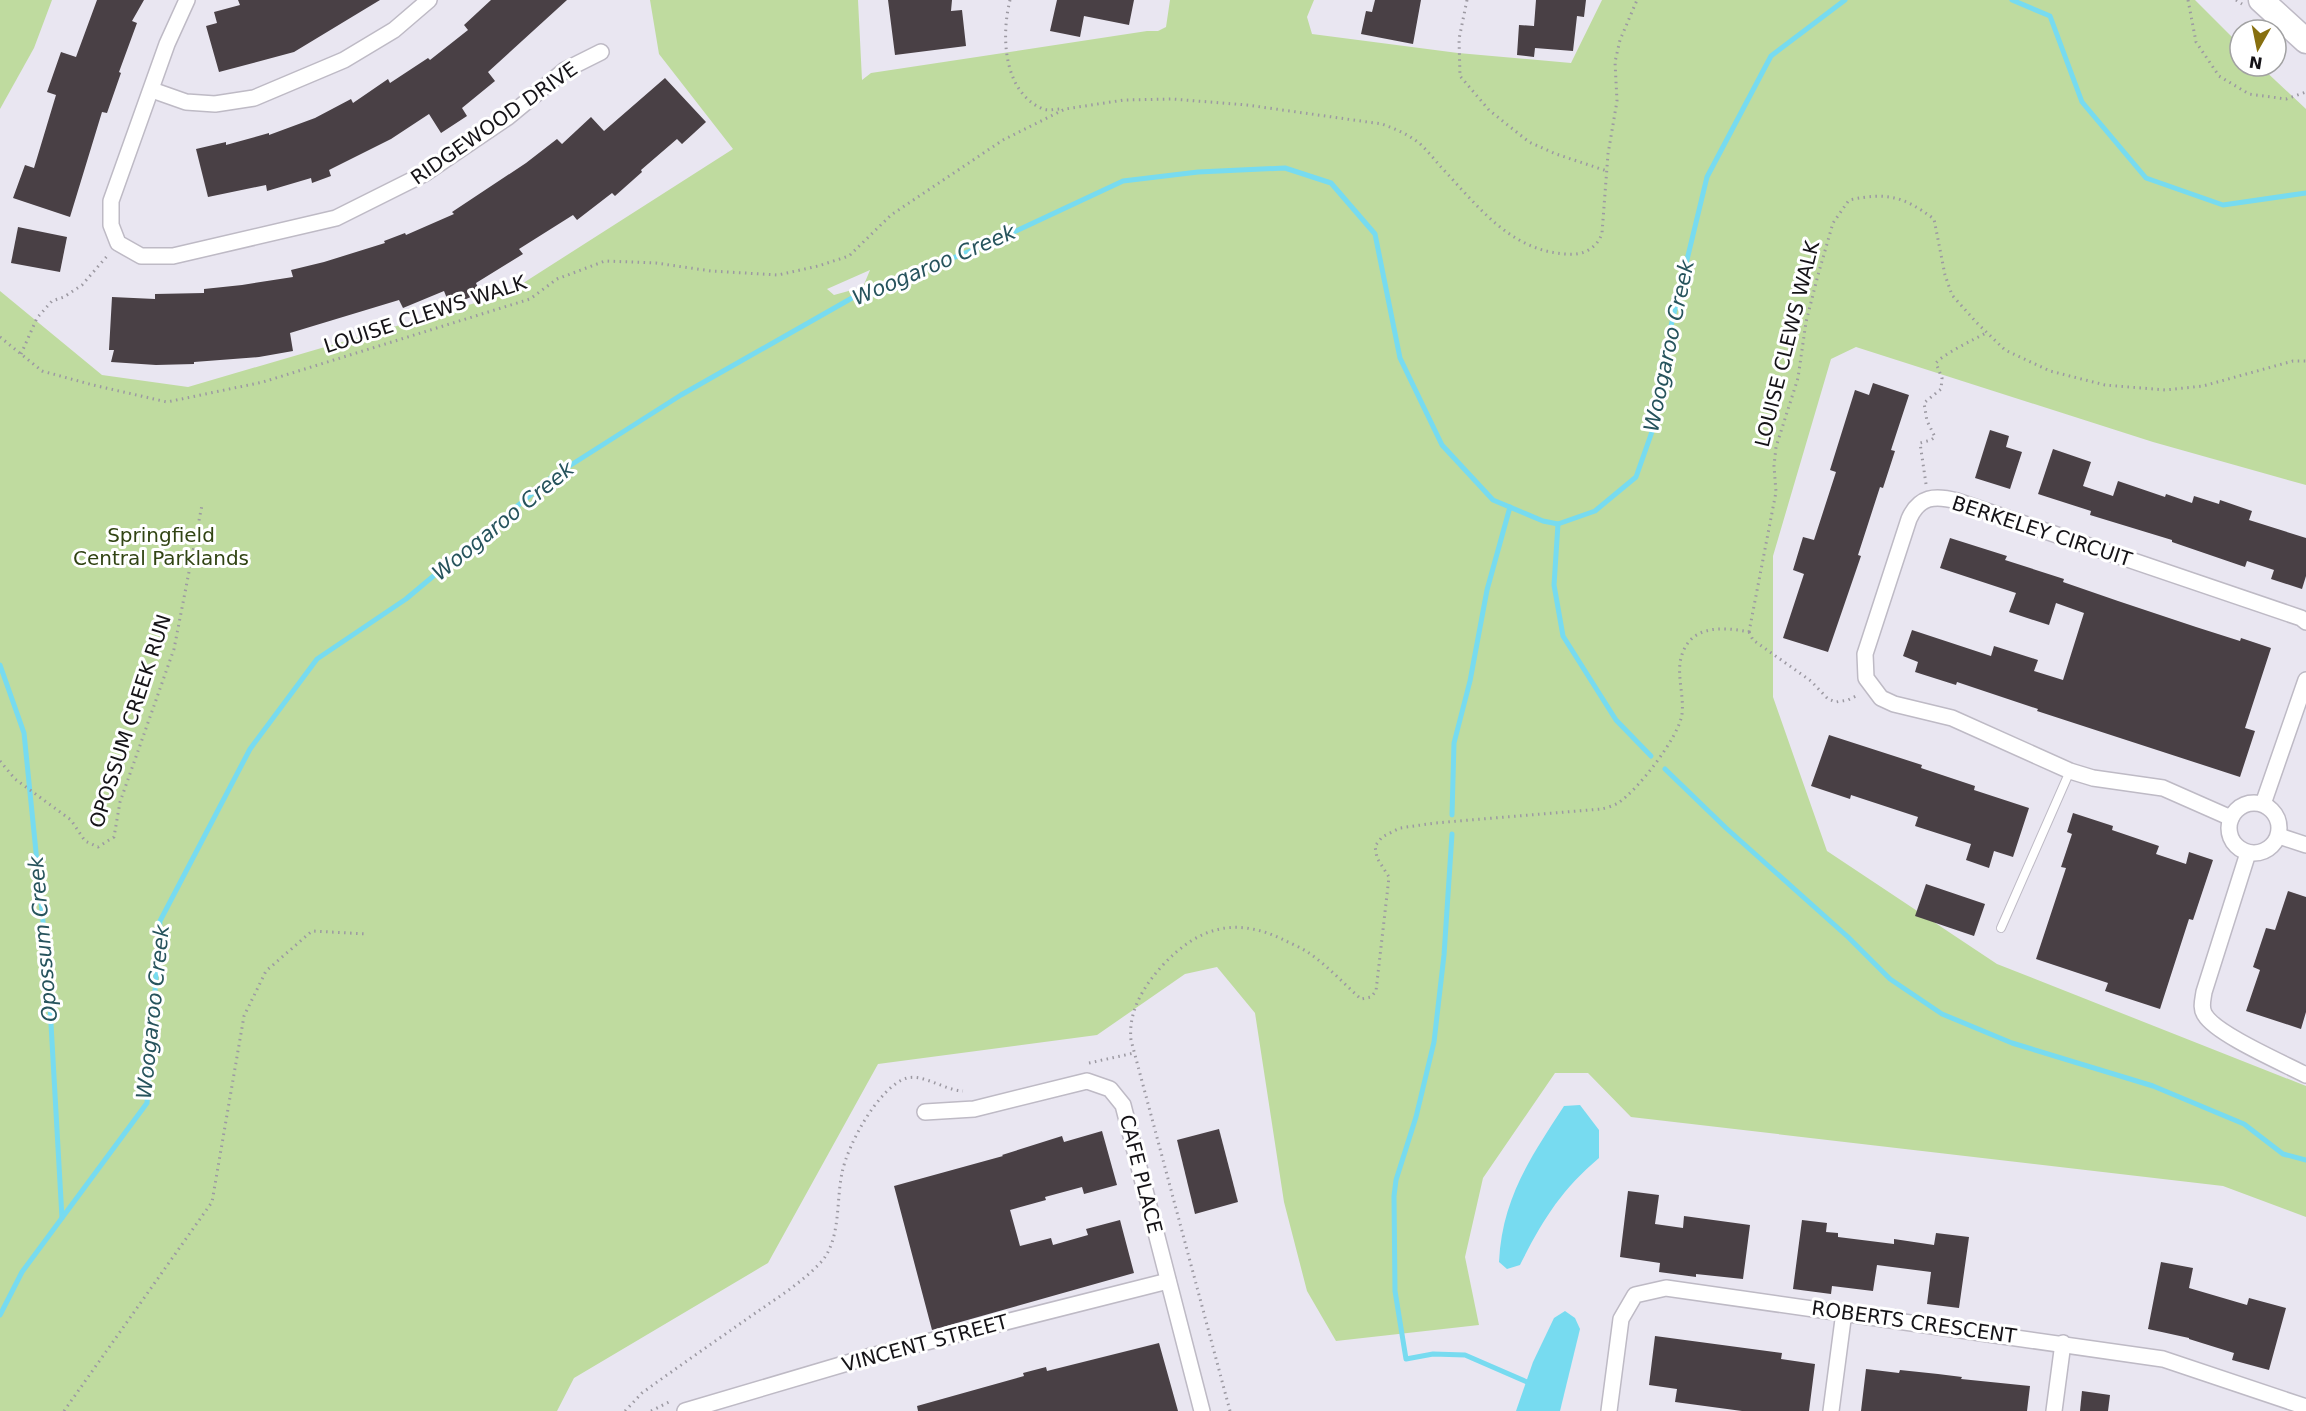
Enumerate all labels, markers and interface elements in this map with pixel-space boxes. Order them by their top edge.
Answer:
north arrow [2228,18,2288,78]
text: N [2248,52,2264,73]
street label: RIDGEWOOD DRIVE [406,56,582,190]
water label: Woogaroo Creek [849,219,1020,310]
street label: LOUISE CLEWS WALK [1750,238,1824,450]
water label: Woogaroo Creek [1639,257,1699,434]
street label: LOUISE CLEWS WALK [321,270,530,358]
water label: Woogaroo Creek [427,456,579,585]
street label: BERKELEY CIRCUIT [1949,491,2136,572]
park label: Springfield Central Parklands [73,523,249,570]
street label: OPOSSUM CREEK RUN [84,611,176,831]
water label: Opossum Creek [24,854,62,1023]
water label: Woogaroo Creek [132,923,174,1100]
street label: CAFE PLACE [1115,1112,1167,1236]
street label: ROBERTS CRESCENT [1810,1296,2019,1348]
street label: VINCENT STREET [839,1309,1011,1377]

